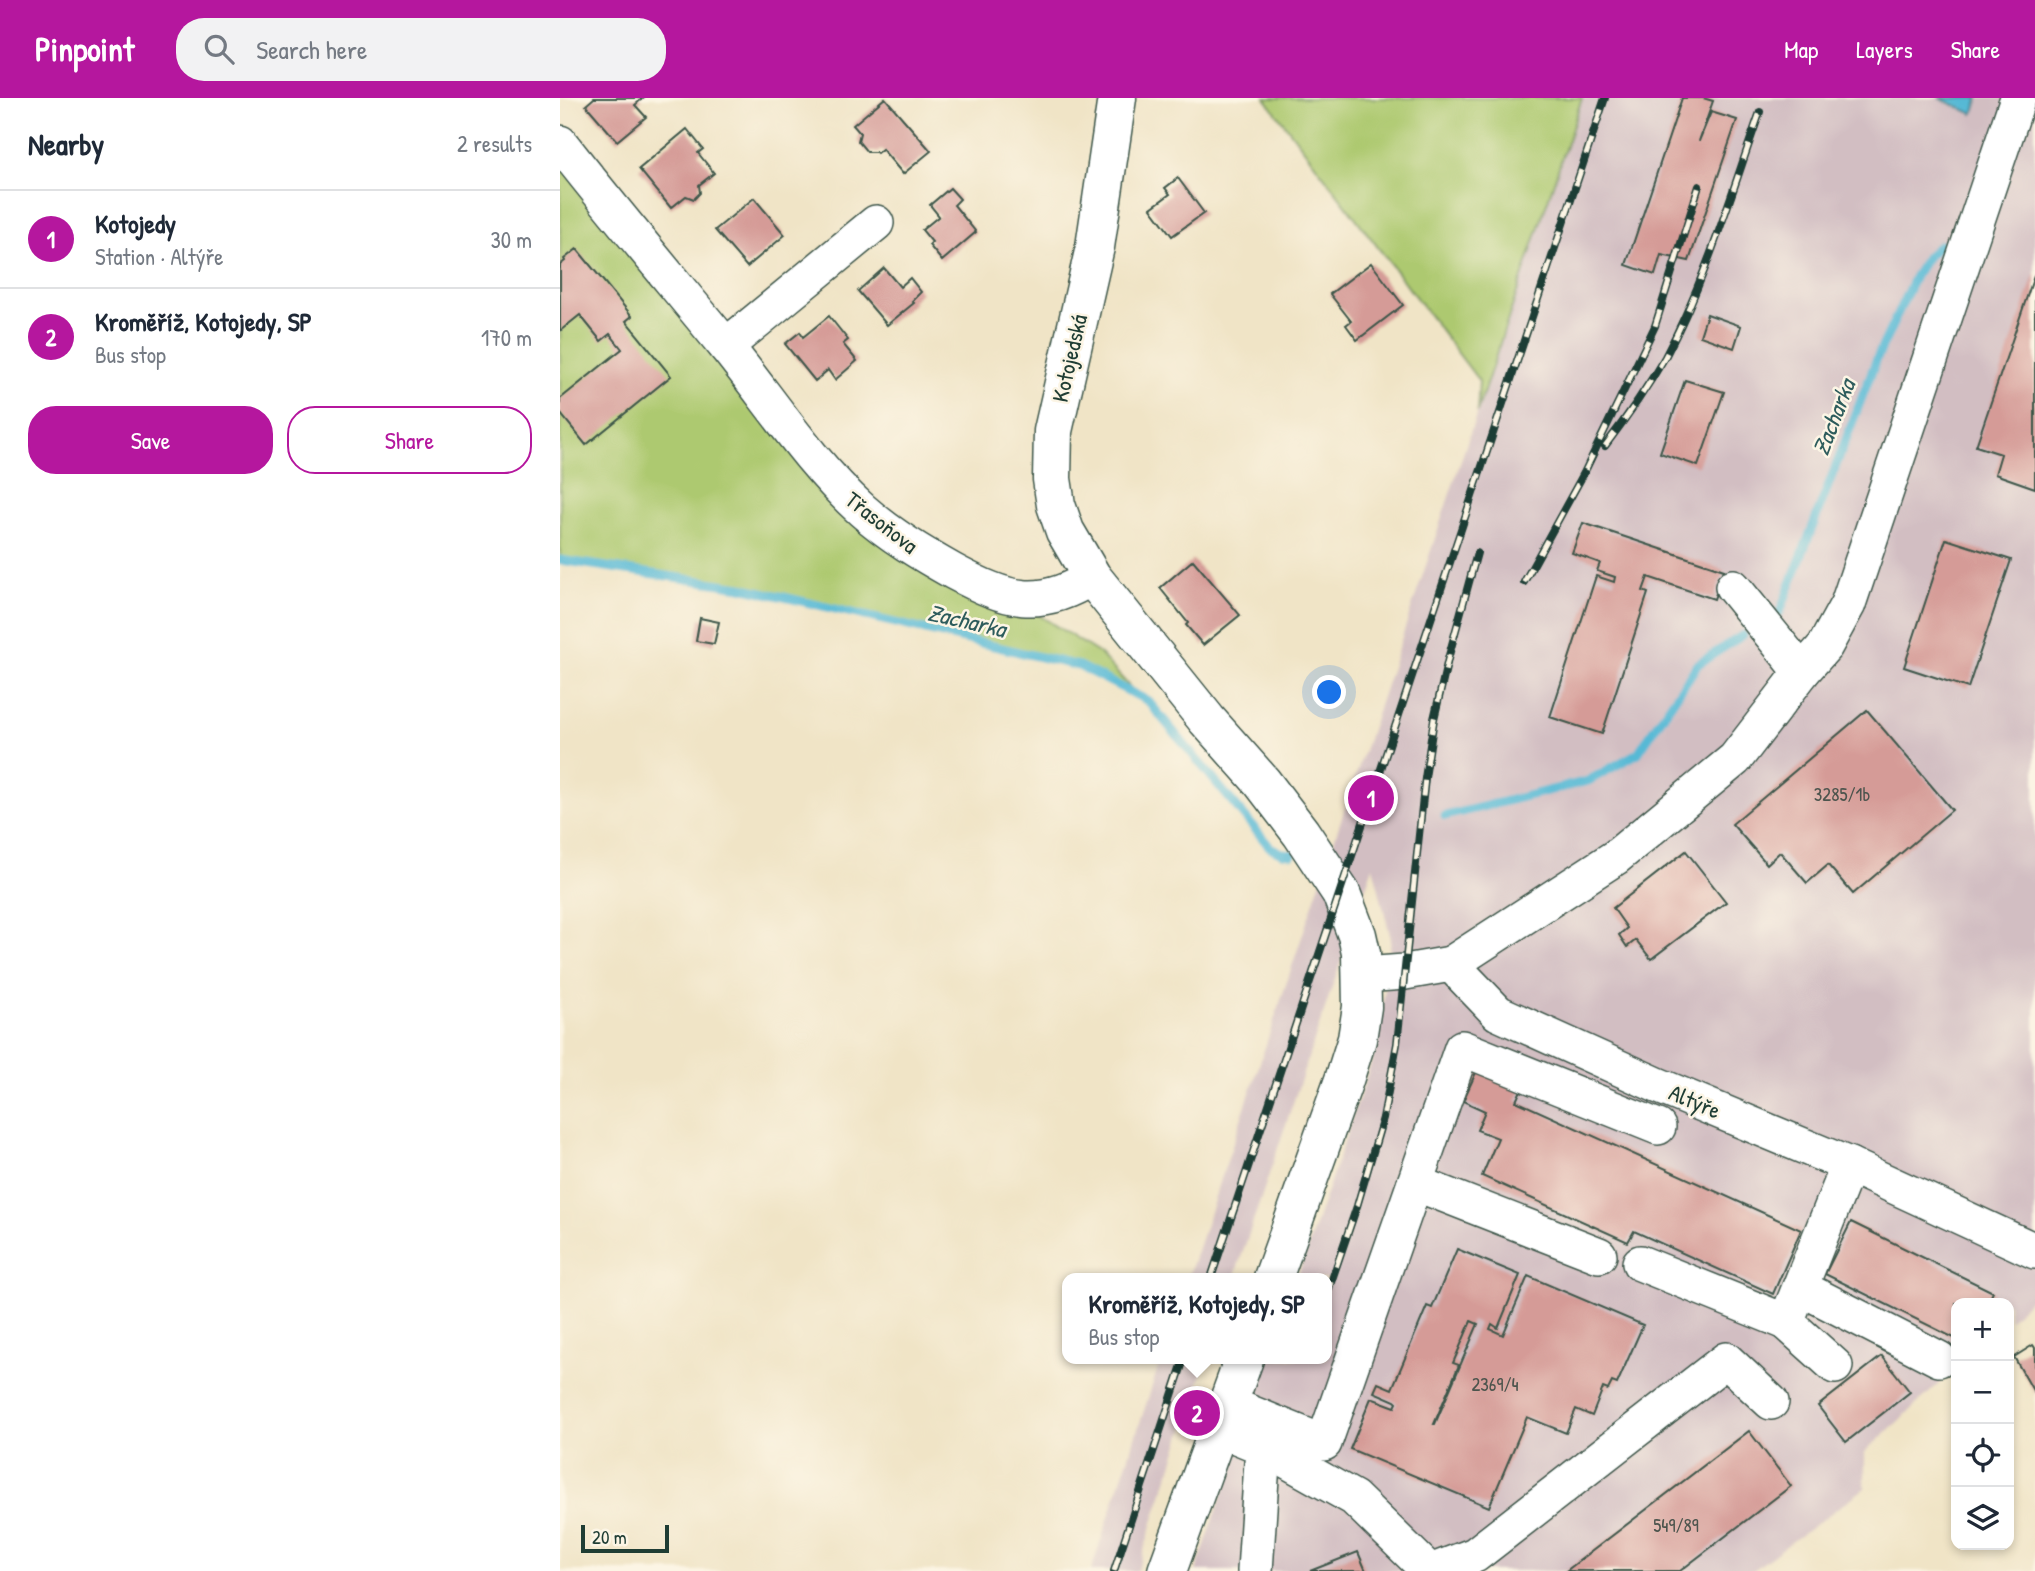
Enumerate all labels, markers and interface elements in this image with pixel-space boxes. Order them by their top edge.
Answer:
search box [176,18,666,81]
text: Pinpoint [35,27,134,71]
icon: search [200,30,238,68]
text: Search here [256,32,367,67]
text: Map [1784,33,1818,65]
text: Layers [1856,33,1913,65]
text: Share [1951,33,2000,65]
text: Nearby [28,124,104,164]
text: 2 results [457,128,532,159]
text: Kotojedy [95,206,176,241]
text: 1 [47,224,55,255]
text: 30 m [490,224,532,255]
text: Station · Altýře [95,241,223,272]
text: Kroměříž, Kotojedy, SP [95,304,312,339]
street label: Kotojedská [1044,311,1094,405]
text: 2 [46,322,56,353]
text: 170 m [481,322,532,353]
text: Bus stop [95,339,166,370]
water label: Zacharka [1804,372,1863,460]
button: Save [28,406,273,474]
button: Share [287,406,532,474]
street label: Třasoňova [839,484,925,560]
water label: Zacharka [925,596,1012,645]
your location [1312,675,1346,709]
pin: 1 [1348,772,1394,824]
house number: 3285/1b [1814,781,1870,807]
street label: Altýře [1665,1076,1725,1126]
popup [1062,1273,1332,1364]
text: Kroměříž, Kotojedy, SP [1088,1286,1306,1321]
map controls [1951,1298,2014,1550]
button: + [1951,1298,2014,1361]
text: Bus stop [1088,1321,1159,1352]
button: − [1951,1361,2014,1424]
house number: 2369/4 [1471,1371,1519,1397]
pin: 2 [1174,1387,1220,1439]
button: locate [1951,1424,2014,1487]
button: layers [1951,1487,2014,1550]
house number: 549/89 [1653,1512,1699,1538]
scale bar [581,1522,668,1554]
text: 20 m [592,1524,627,1550]

